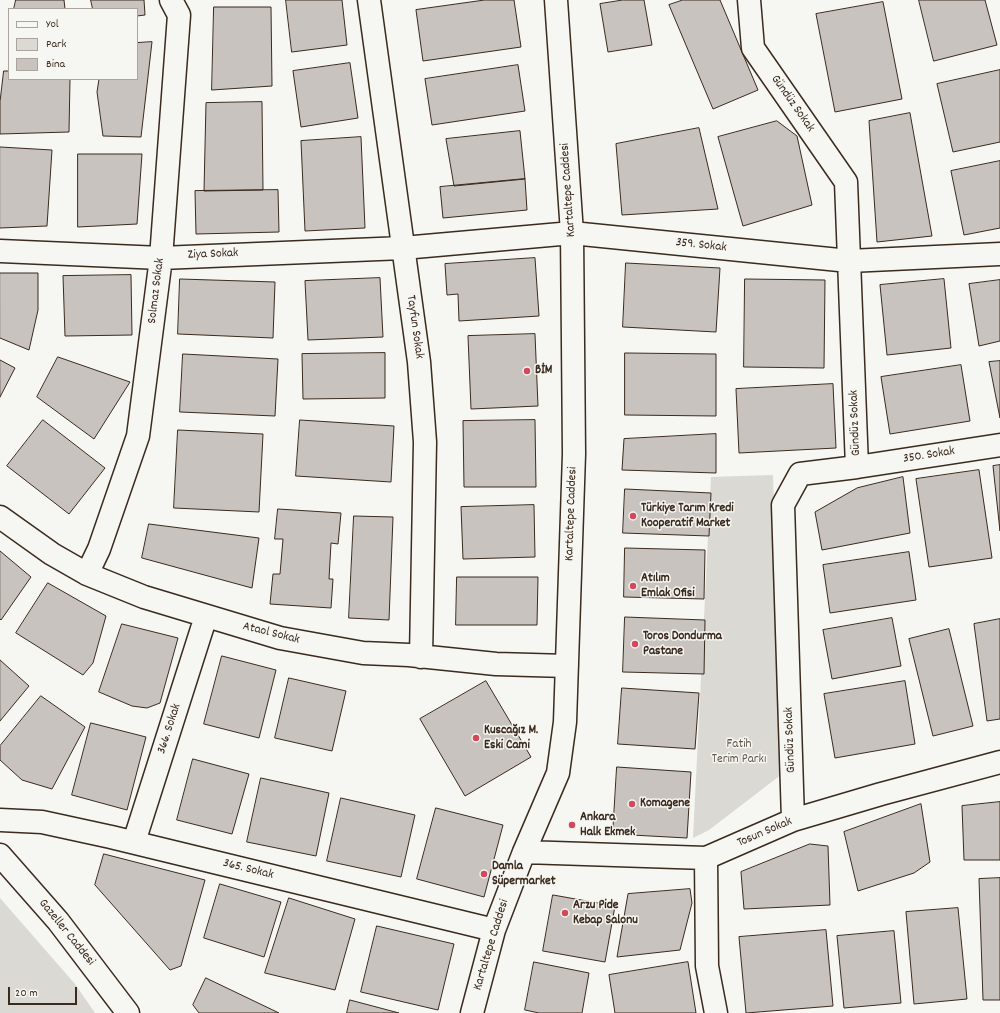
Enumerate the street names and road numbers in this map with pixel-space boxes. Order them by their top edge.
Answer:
street label: Gündüz Sokak [767,72,817,136]
street label: Kartaltepe Caddesi [558,142,580,238]
street label: 359. Sokak [675,236,727,256]
street label: Ziya Sokak [187,246,239,264]
street label: Solmaz Sokak [145,257,169,325]
street label: Tayfun Sokak [402,294,426,360]
street label: Gündüz Sokak [847,390,865,456]
street label: 350. Sokak [902,444,956,468]
street label: Kartaltepe Caddesi [563,467,581,561]
street label: Ataol Sokak [241,619,301,649]
street label: 366. Sokak [155,702,185,756]
street label: Gündüz Sokak [782,707,800,773]
street label: Tosun Sokak [735,814,795,852]
street label: 365. Sokak [221,856,275,884]
street label: Gazeller Caddesi [34,896,98,970]
street label: Kartaltepe Caddesi [471,898,513,992]

